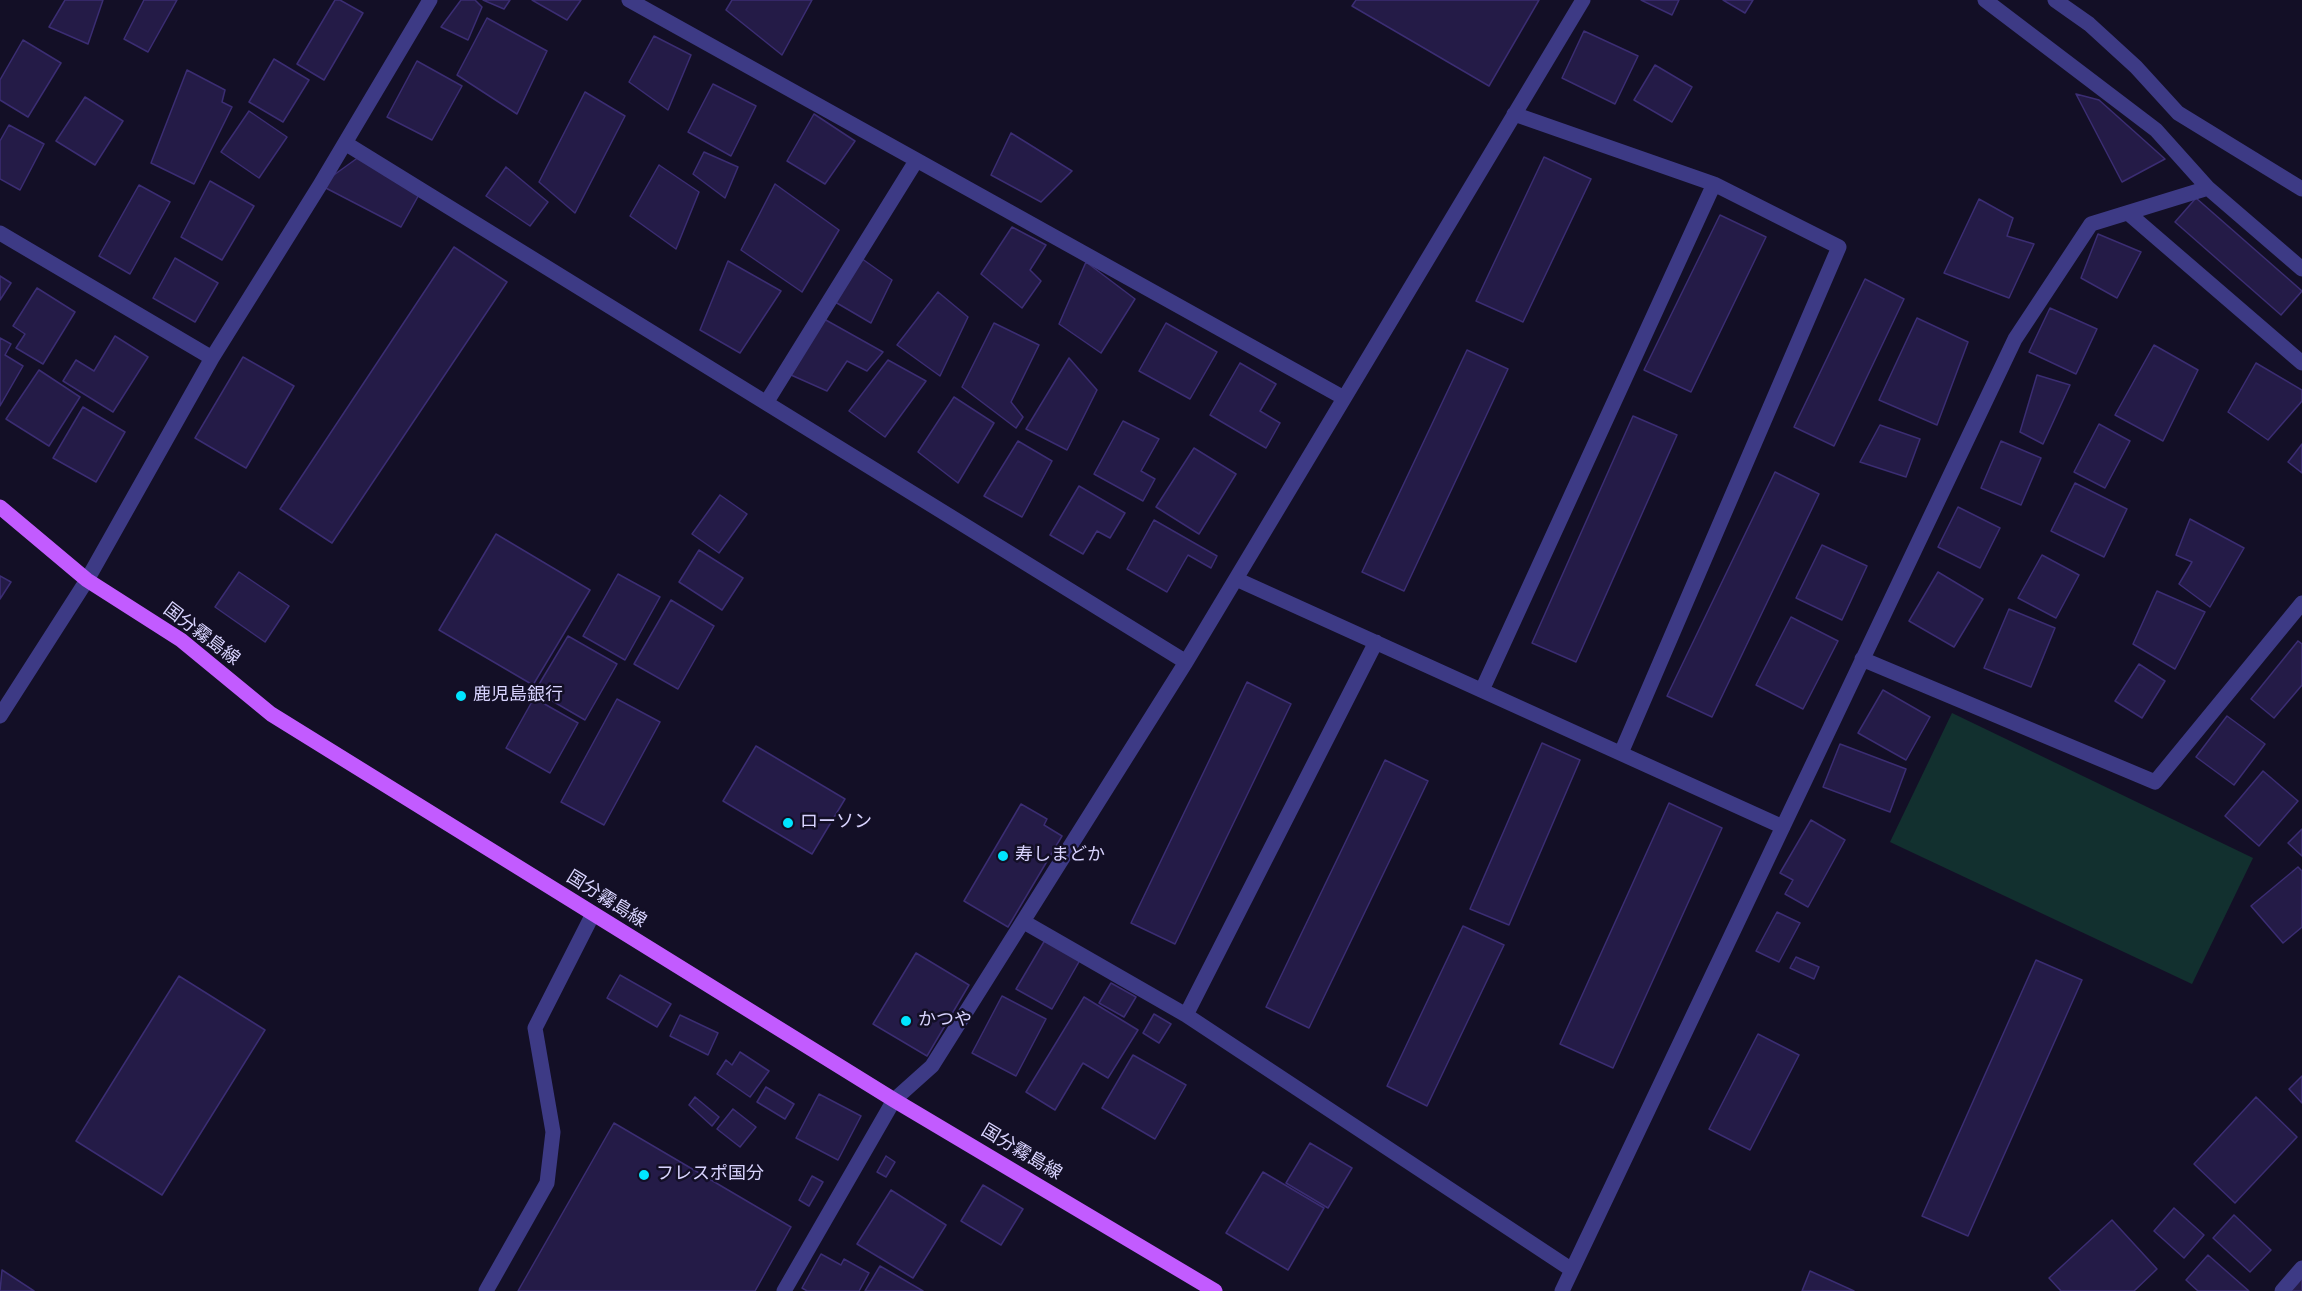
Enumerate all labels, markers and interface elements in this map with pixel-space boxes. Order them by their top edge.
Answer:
street label: 国分霧島線 [159,599,243,671]
place label: 鹿児島銀行 [473,685,563,707]
marker: 鹿児島銀行 [454,689,468,703]
place label: ローソン [800,812,872,834]
marker: ローソン [781,816,795,830]
place label: 寿しまどか [1015,845,1105,867]
marker: 寿しまどか [996,849,1010,863]
street label: 国分霧島線 [562,867,650,933]
place label: かつや [918,1010,972,1032]
marker: かつや [899,1014,913,1028]
street label: 国分霧島線 [977,1121,1065,1185]
place label: フレスポ国分 [656,1164,764,1186]
marker: フレスポ国分 [637,1168,651,1182]

